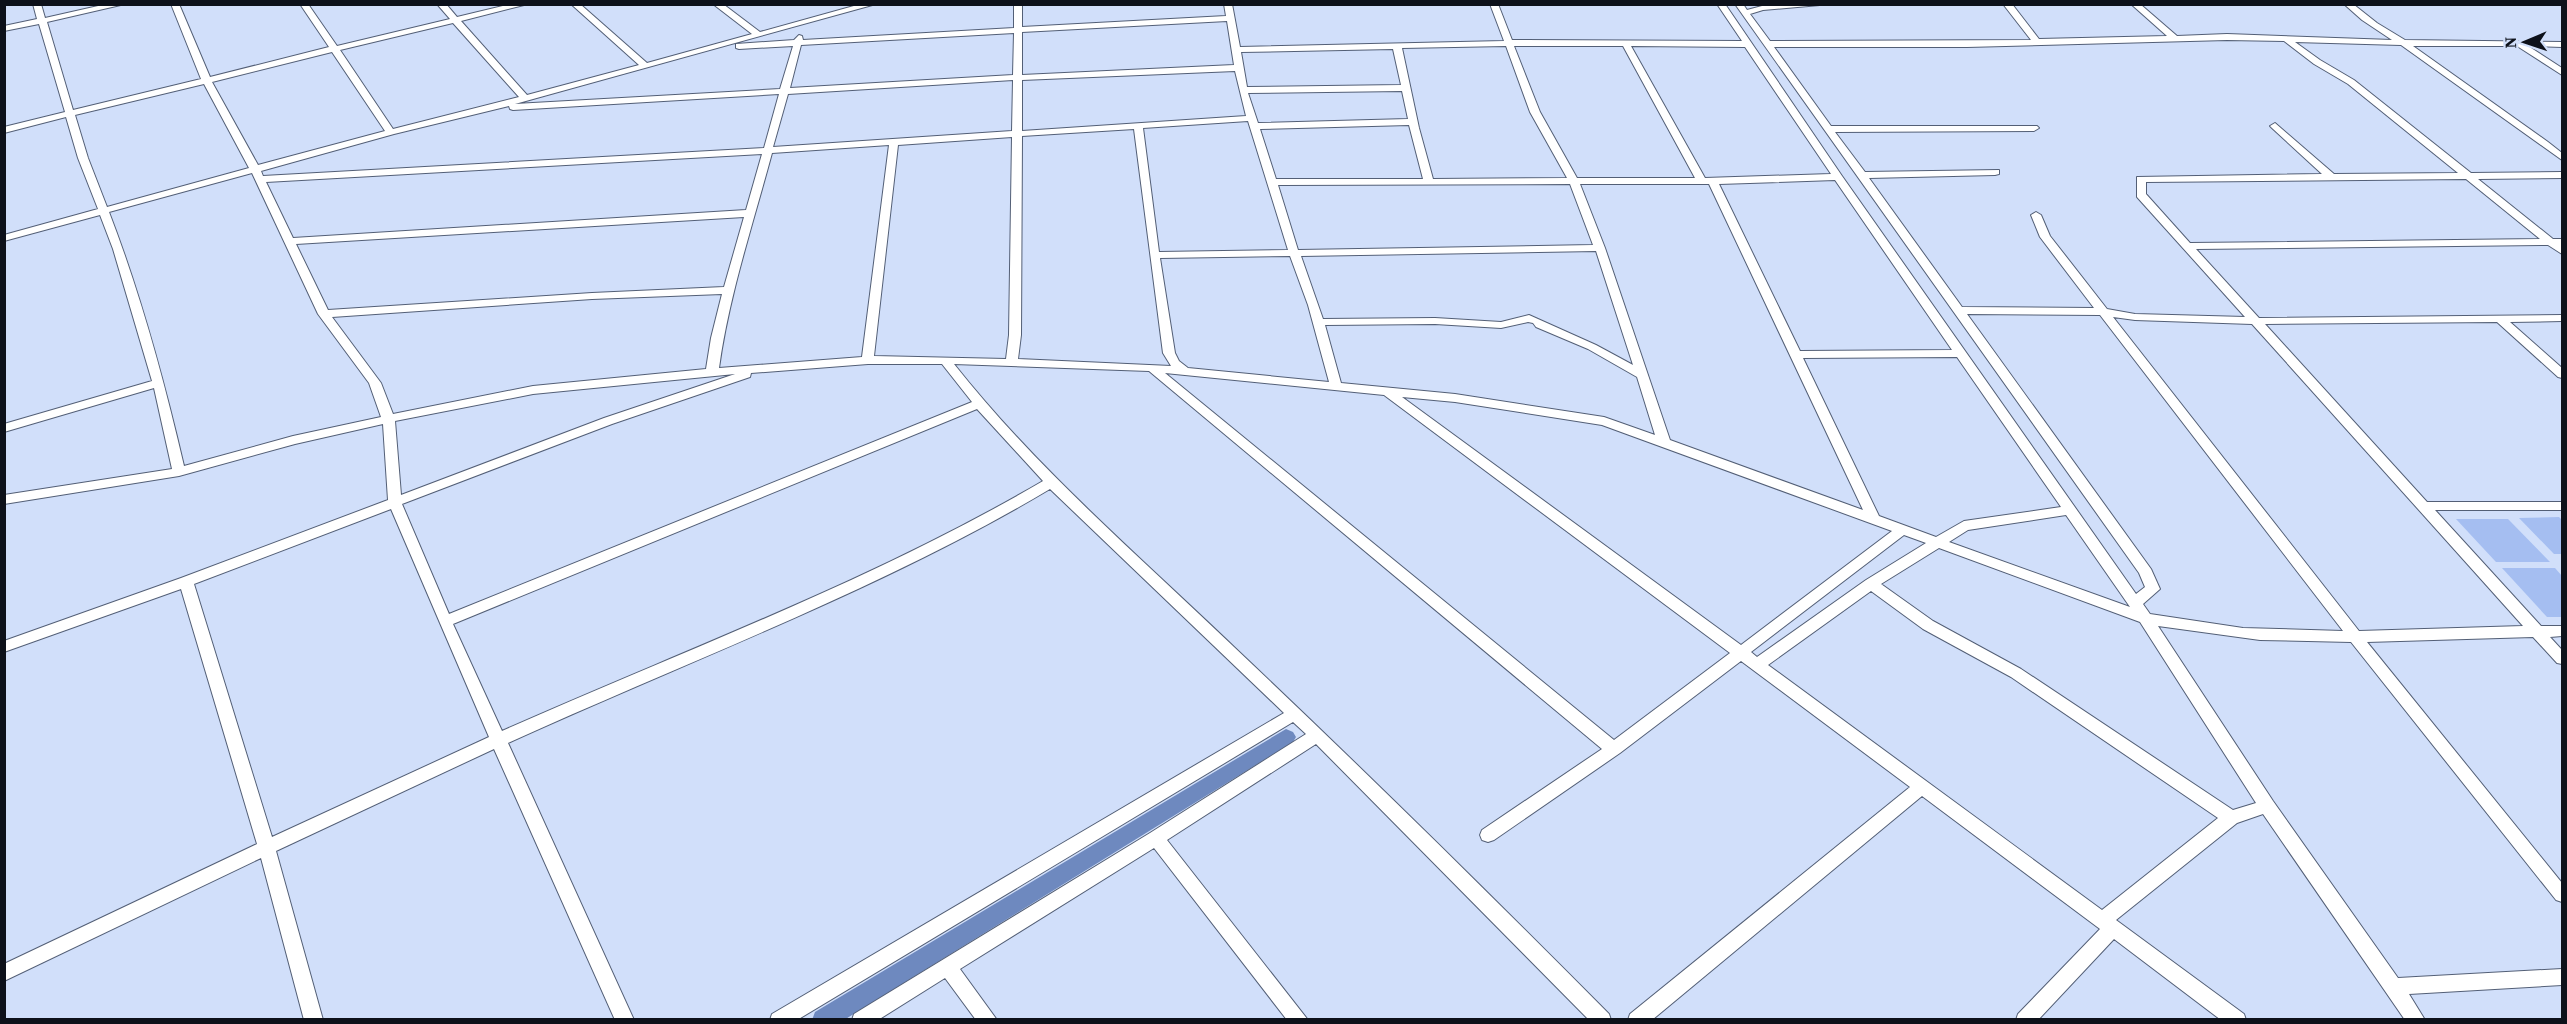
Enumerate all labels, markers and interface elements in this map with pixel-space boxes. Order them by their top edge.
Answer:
north arrow [2495,12,2555,72]
text: N [2499,36,2521,49]

